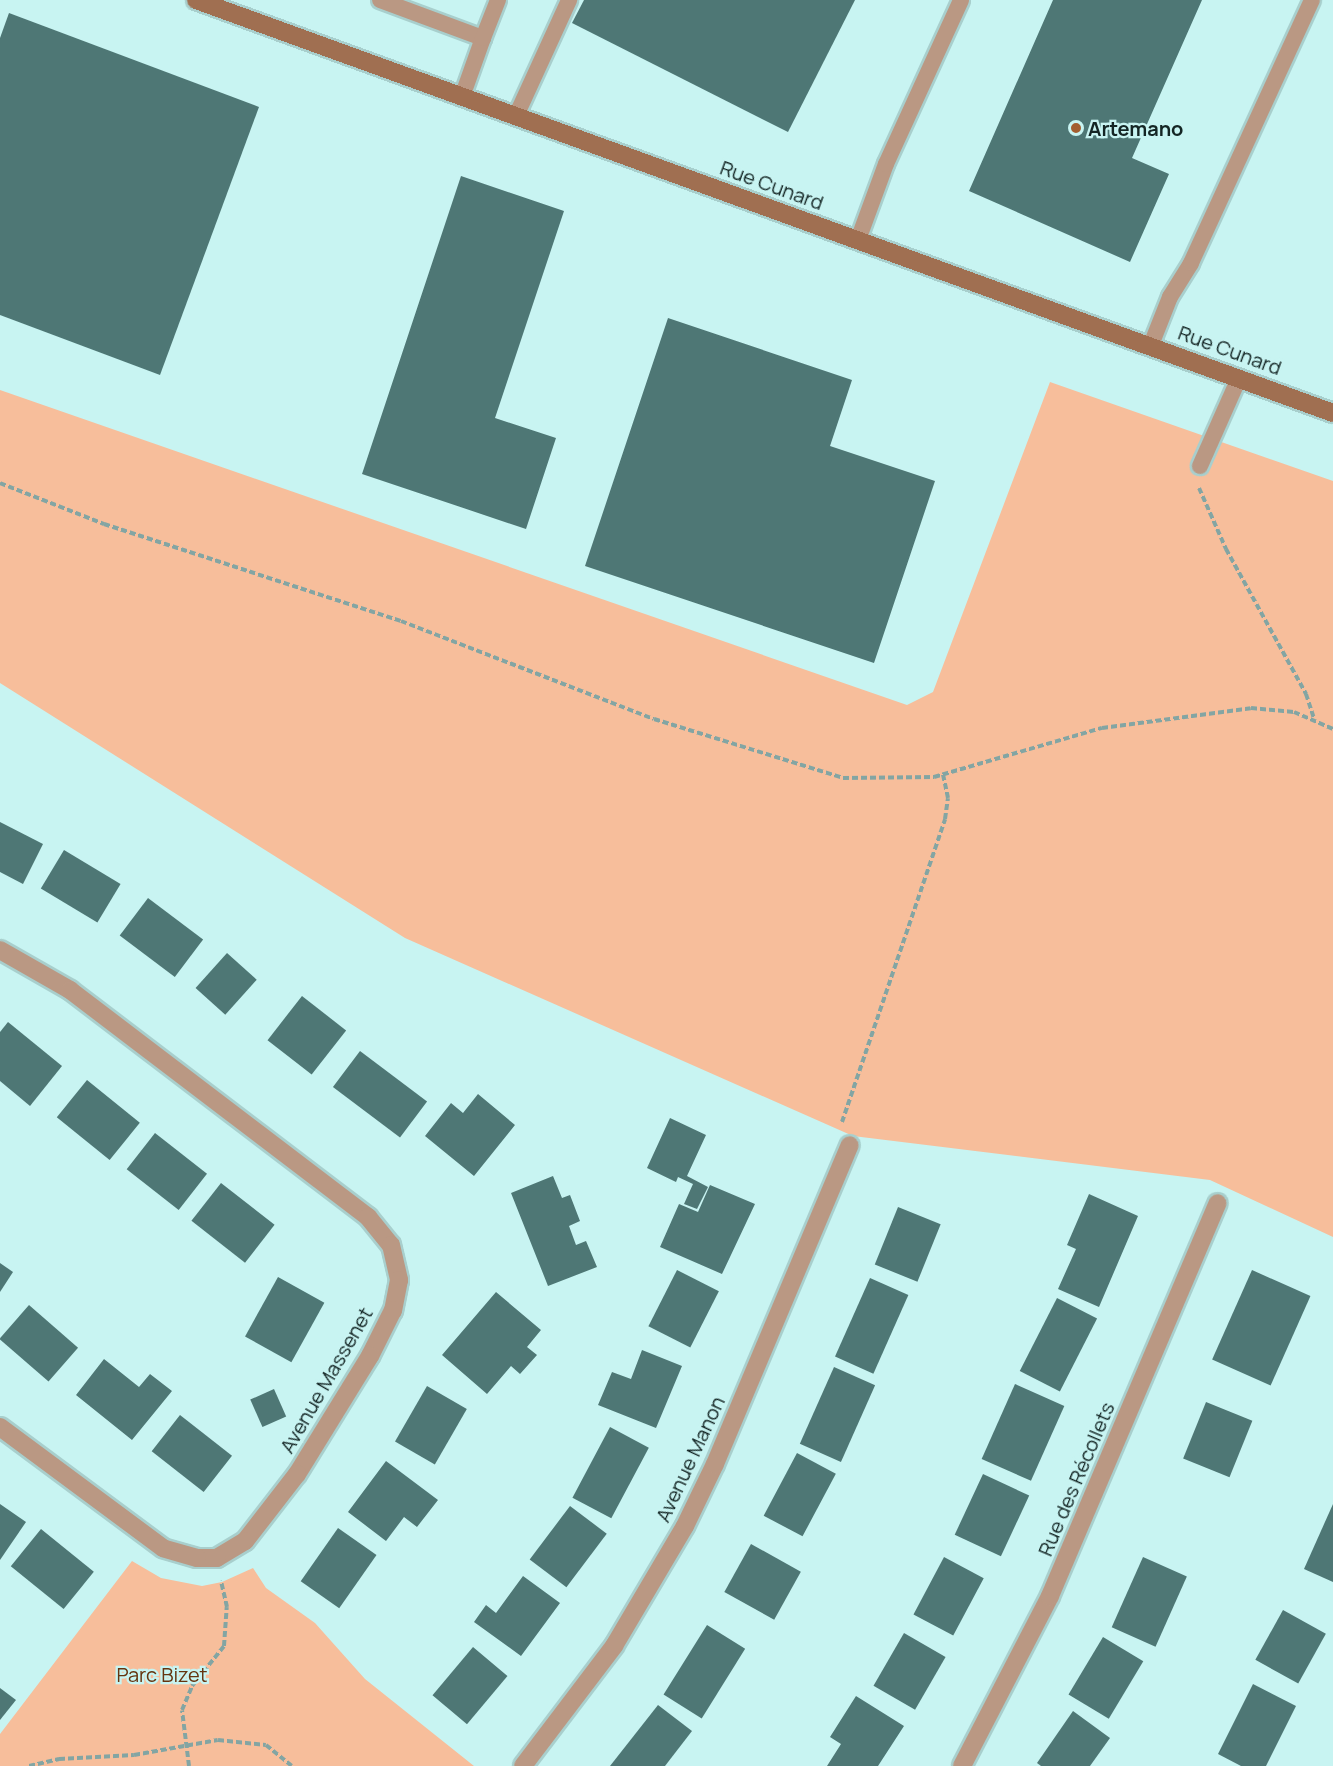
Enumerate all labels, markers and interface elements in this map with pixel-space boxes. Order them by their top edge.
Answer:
place label: Artemano [1088,116,1183,140]
marker: Artemano [1069,121,1083,135]
street label: Rue Cunard [717,155,827,215]
street label: Rue Cunard [1175,320,1285,380]
street label: Avenue Massenet [275,1303,377,1457]
street label: Avenue Manon [650,1392,730,1526]
street label: Rue des Récollets [1033,1399,1119,1559]
park label: Parc Bizet [116,1662,208,1686]

